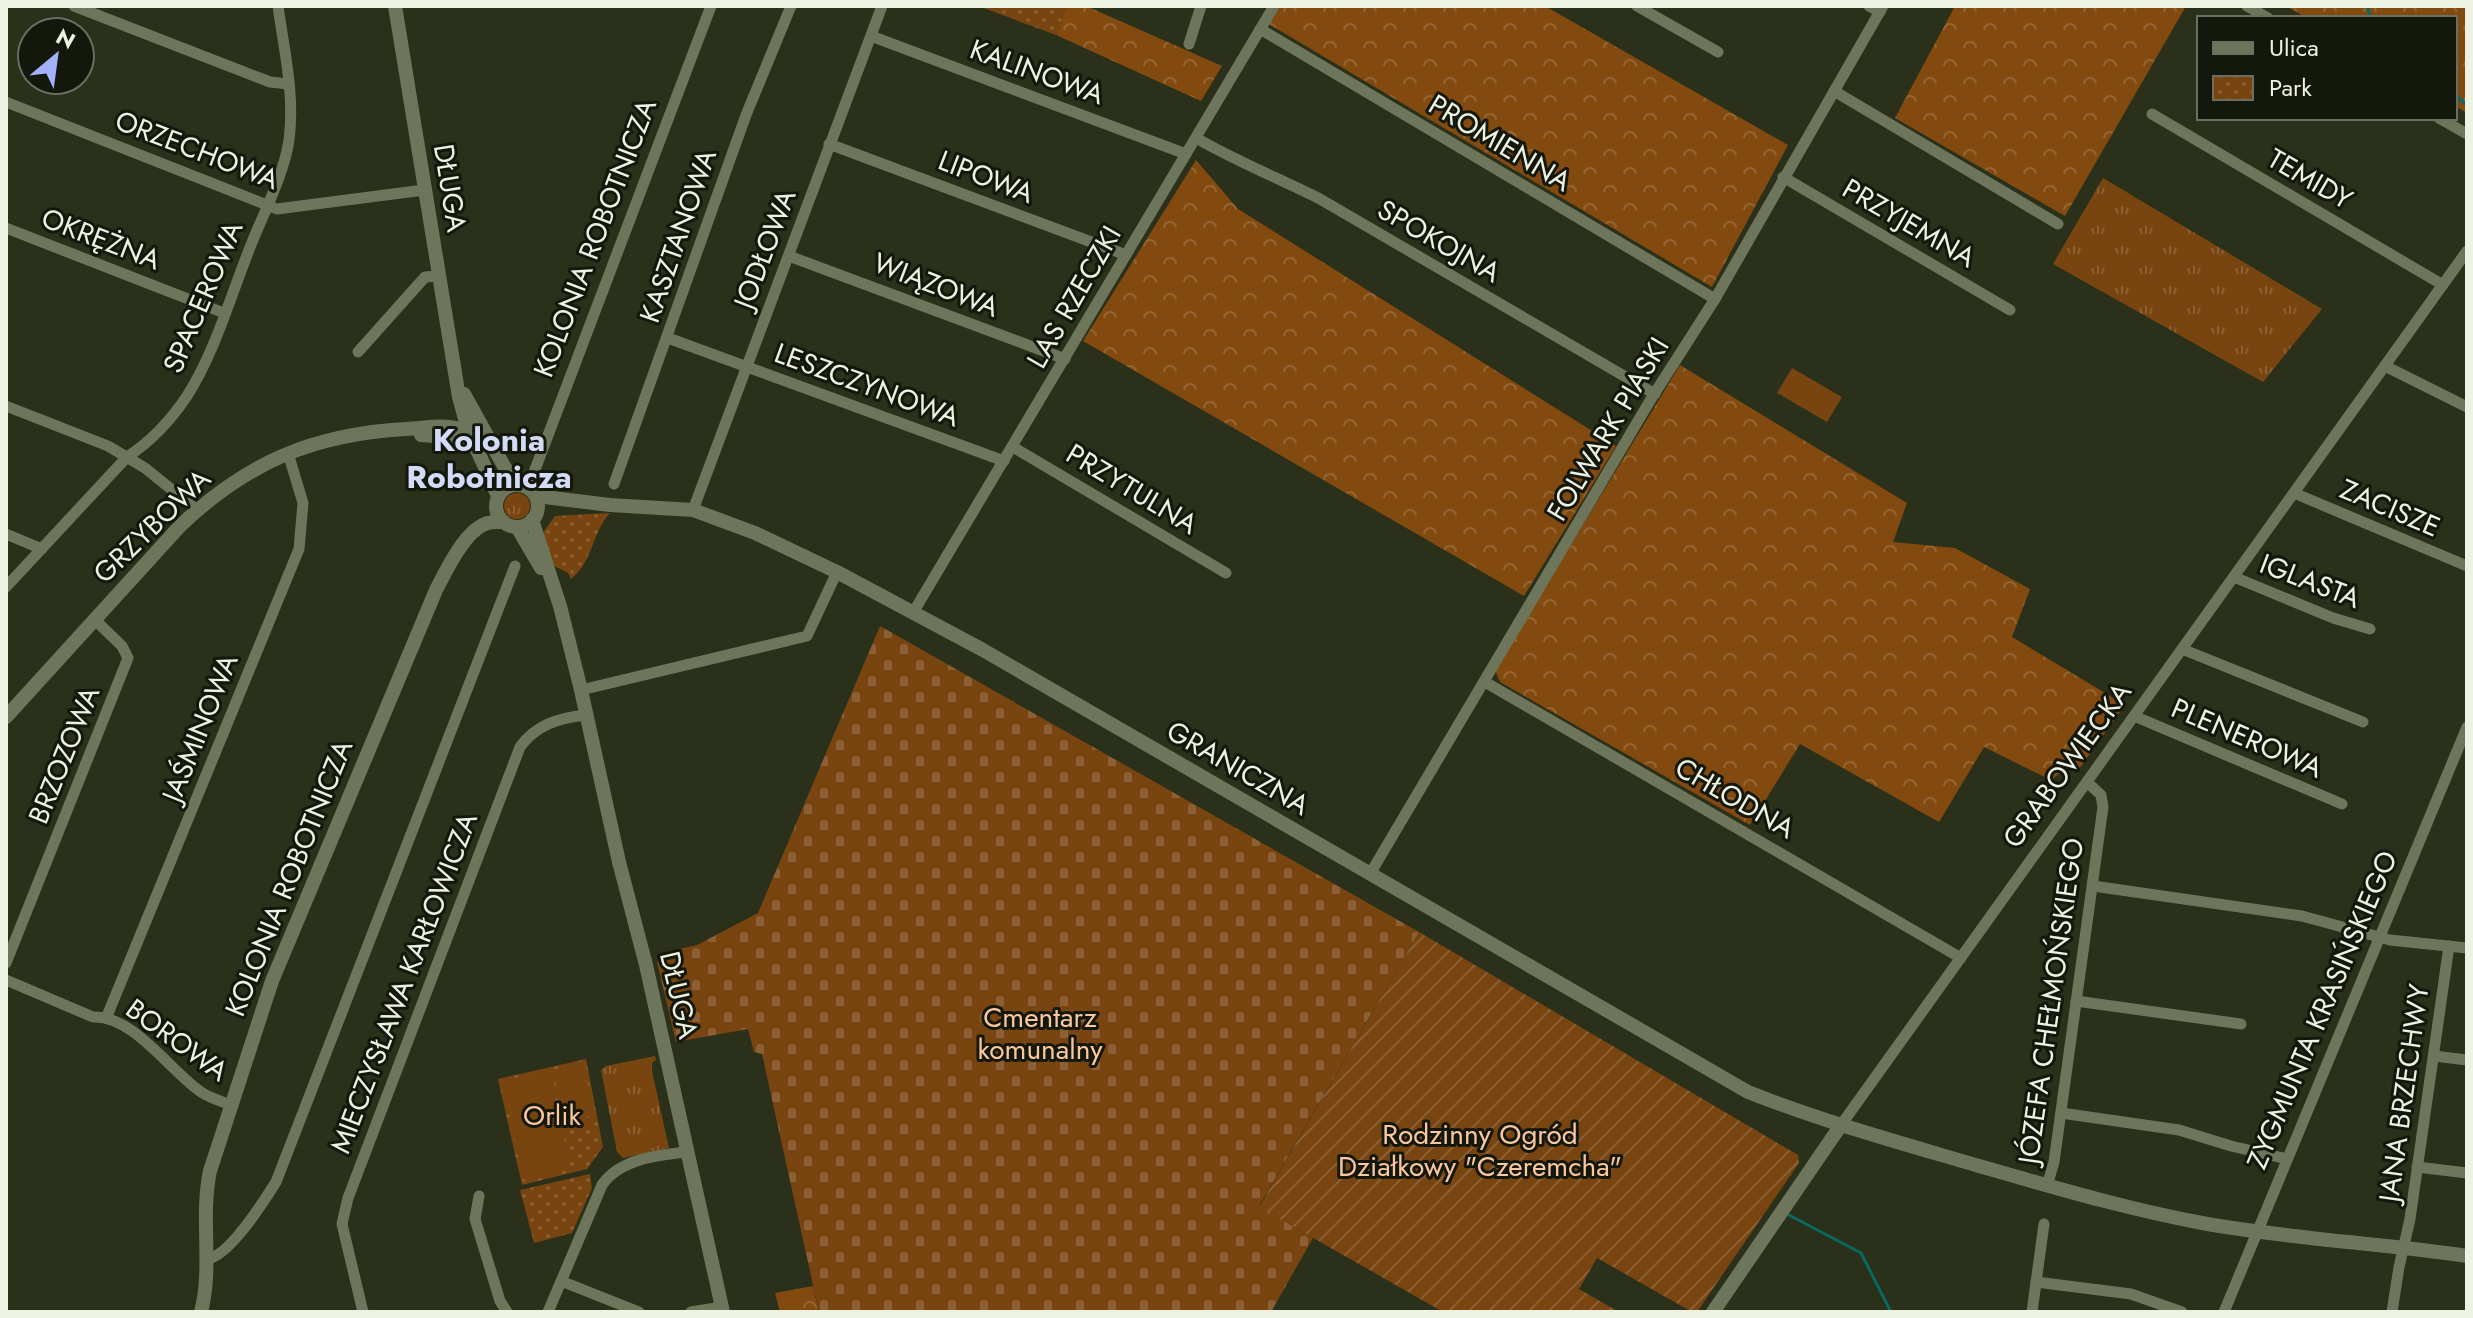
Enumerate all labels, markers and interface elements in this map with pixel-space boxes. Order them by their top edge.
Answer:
north arrow [16,16,96,96]
legend [2197,16,2457,120]
text: N [50,20,81,57]
street label: KALINOWA [964,29,1110,115]
text: Ulica [2269,30,2319,65]
text: Park [2269,70,2312,105]
street label: PROMIENNA [1421,84,1580,202]
street label: KOLONIA ROBOTNICZA [523,93,667,383]
street label: ORZECHOWA [109,100,285,200]
street label: TEMIDY [2260,138,2360,220]
street label: LIPOWA [932,140,1040,214]
street label: DŁUGA [423,141,477,235]
street label: KASZTANOWA [629,143,727,328]
street label: PRZYJEMNA [1835,168,1984,278]
street label: JODŁOWA [722,183,807,318]
street label: SPOKOJNA [1370,189,1509,293]
street label: OKRĘŻNA [36,198,167,281]
street label: SPACEROWA [153,214,254,379]
street label: LAS RZECZKI [1017,218,1131,376]
street label: WIĄZOWA [867,242,1005,328]
street label: FOLWARK PIASKI [1537,329,1679,529]
street label: LESZCZYNOWA [769,333,966,438]
district label: Kolonia Robotnicza [406,417,572,500]
street label: PRZYTULNA [1058,434,1206,545]
street label: GRZYBOWA [84,459,220,593]
street label: ZACISZE [2334,469,2446,547]
street label: IGLASTA [2254,543,2367,619]
street label: JAŚMINOWA [150,647,249,812]
street label: GRABOWIECKA [1993,673,2142,856]
street label: BRZOZOWA [18,680,110,830]
street label: PLENEROWA [2165,688,2329,788]
street label: GRANICZNA [1159,711,1317,826]
street label: KOLONIA ROBOTNICZA [215,733,363,1022]
street label: CHŁODNA [1667,747,1803,849]
street label: MIECZYSŁAWA KARŁOWICZA [320,806,488,1159]
street label: JÓZEFA CHEŁMOŃSKIEGO [2007,835,2094,1170]
street label: ZYGMUNTA KRASIŃSKIEGO [2236,844,2408,1176]
street label: DŁUGA [649,947,709,1043]
street label: JANA BRZECHWY [2368,981,2440,1208]
street label: BOROWA [117,989,237,1092]
park label: Cmentarz komunalny [977,997,1103,1070]
park label: Orlik [523,1095,582,1136]
park label: Rodzinny Ogród Działkowy "Czeremcha" [1338,1114,1622,1187]

